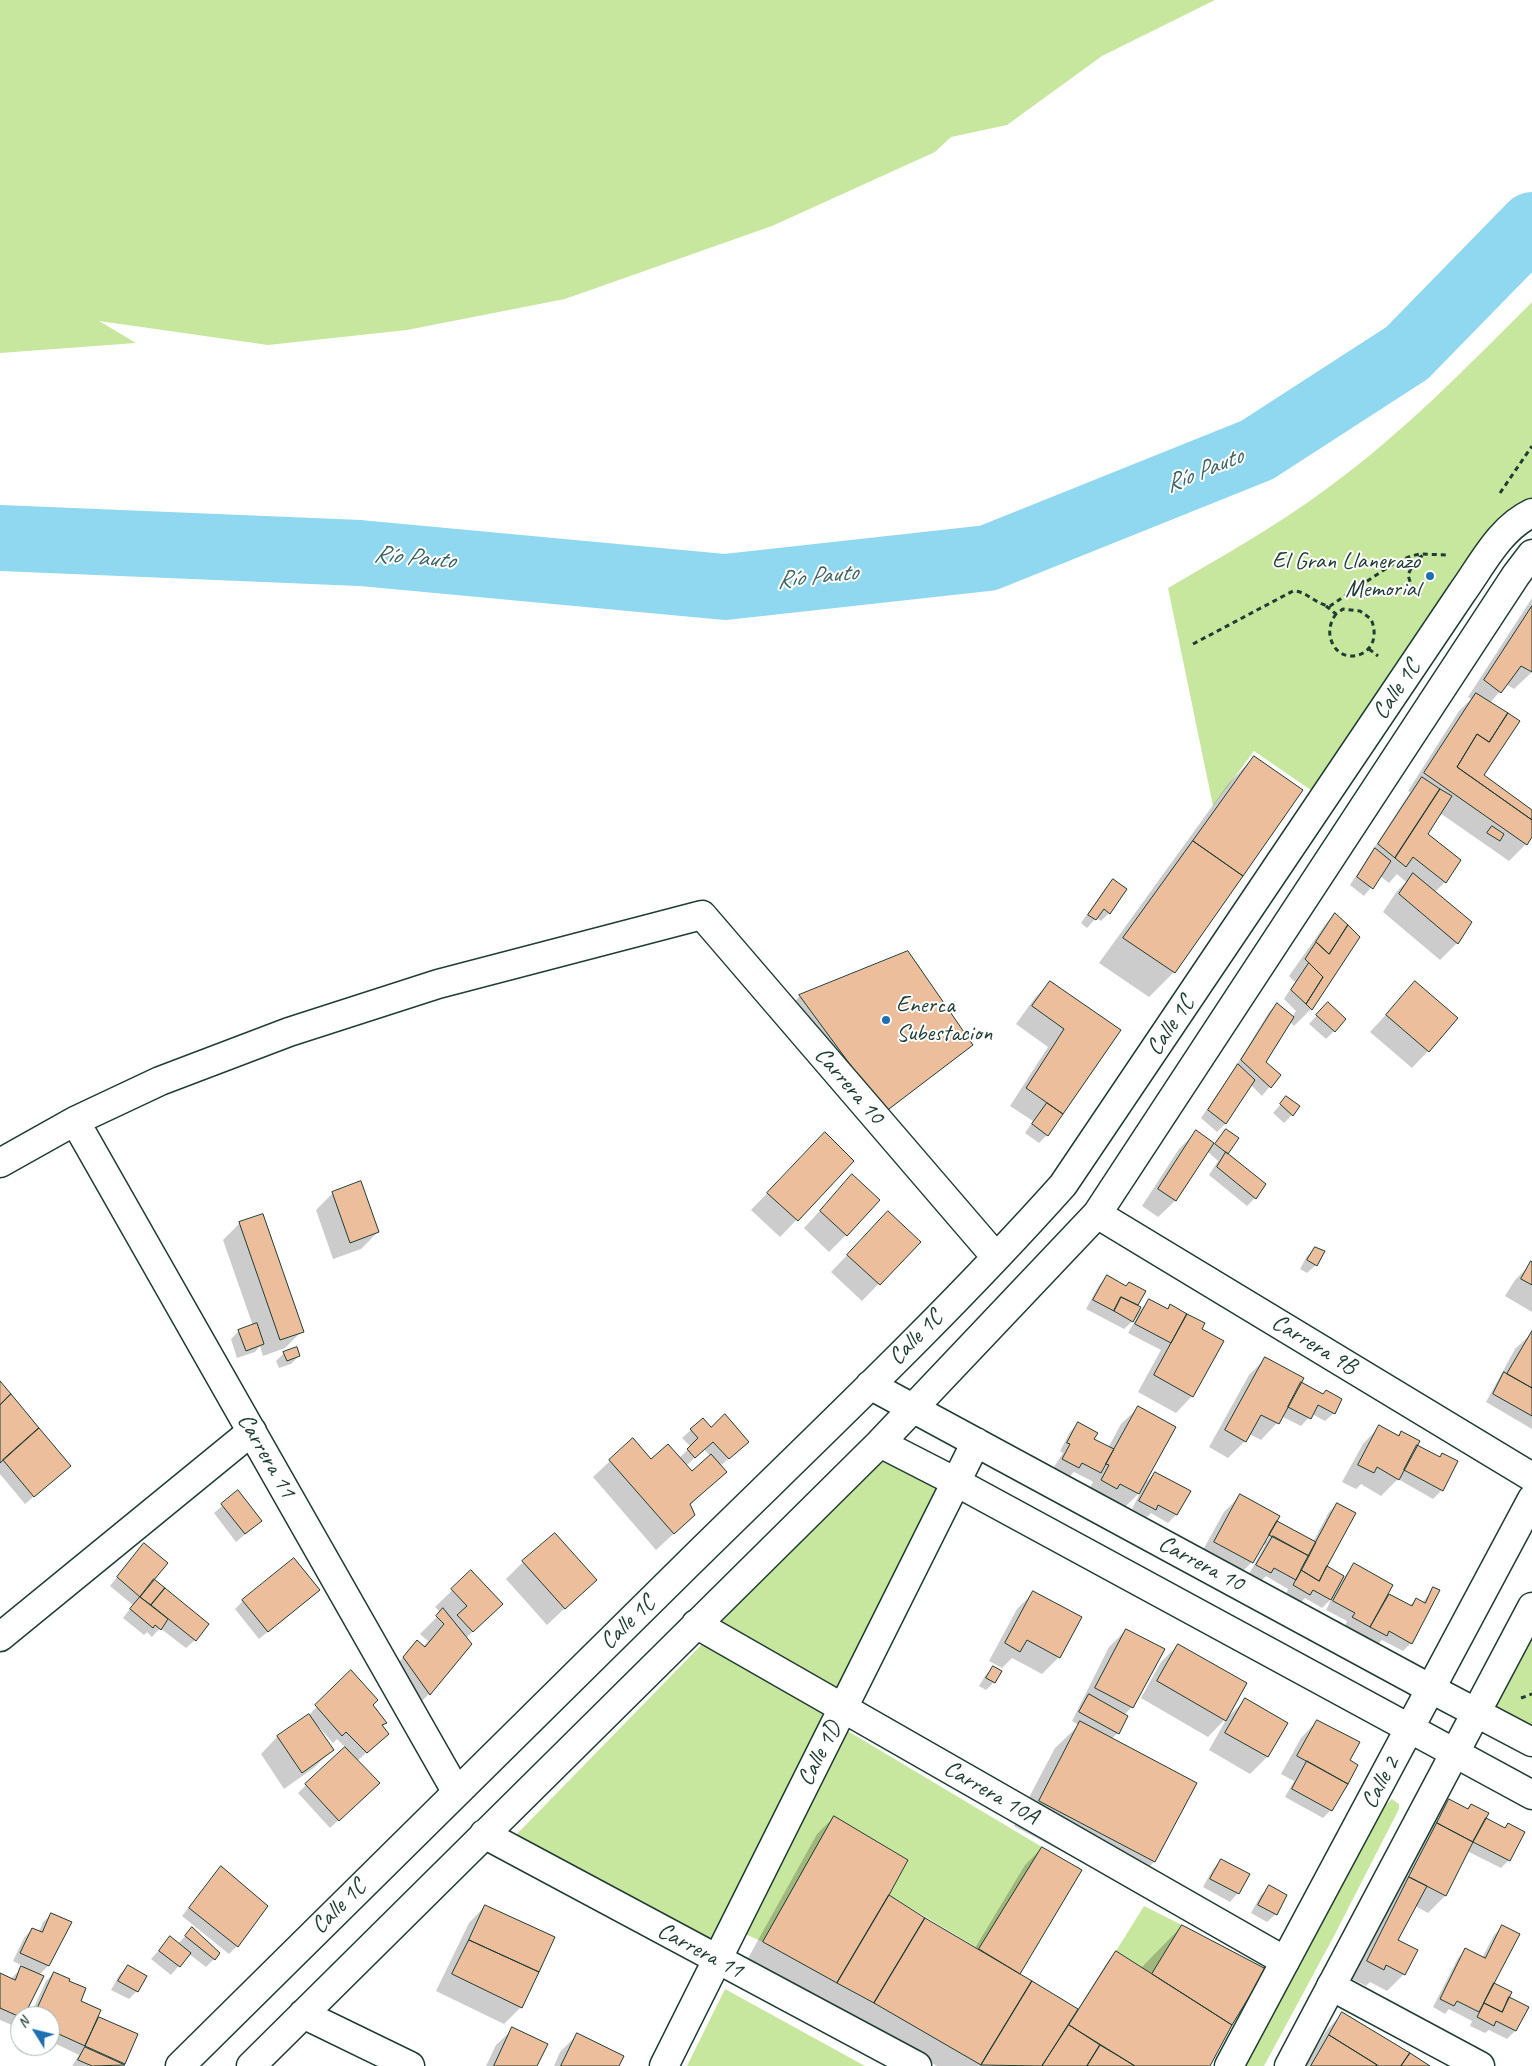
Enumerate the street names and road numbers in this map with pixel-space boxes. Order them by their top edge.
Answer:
street label: Calle 1C [1367,655,1427,725]
street label: Calle 1C [1141,991,1201,1061]
street label: Carrera 10 [808,1042,890,1130]
street label: Calle 1C [883,1304,949,1372]
street label: Carrera 9B [1266,1308,1362,1382]
street label: Carrera 11 [230,1409,302,1503]
street label: Carrera 10 [1153,1530,1249,1598]
street label: Calle 1C [594,1590,662,1656]
street label: Calle 1D [792,1717,848,1791]
street label: Calle 2 [1356,1752,1406,1814]
street label: Carrera 10A [938,1754,1044,1832]
street label: Calle 1C [306,1874,372,1940]
street label: Carrera 11 [652,1917,748,1985]

